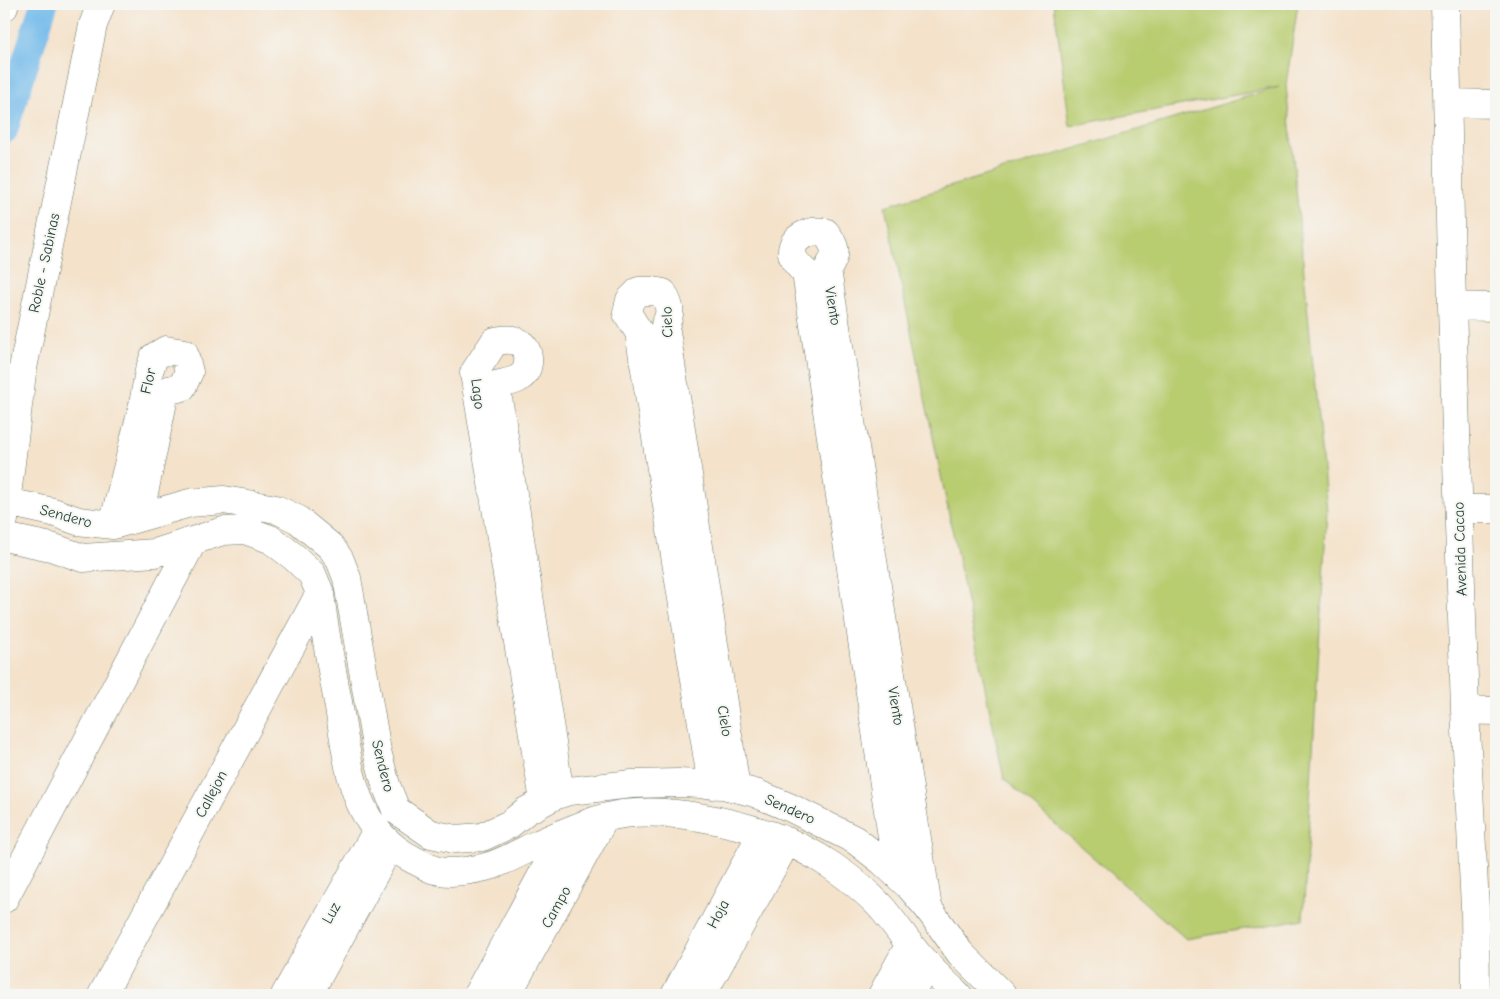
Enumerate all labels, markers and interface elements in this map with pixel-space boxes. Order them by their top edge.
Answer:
street label: Roble - Sabinas [25,212,63,314]
street label: Viento [821,285,845,327]
street label: Cielo [657,306,677,338]
street label: Flor [136,366,160,396]
street label: Lago [467,378,489,410]
street label: Sendero [38,500,94,532]
street label: Avenida Cacao [1449,501,1471,597]
street label: Viento [884,685,908,727]
street label: Cielo [714,704,736,738]
street label: Sendero [368,738,398,794]
street label: Callejon [191,767,231,821]
street label: Sendero [762,790,818,828]
street label: Campo [537,883,575,931]
street label: Hoja [703,897,733,931]
street label: Luz [318,899,344,927]

